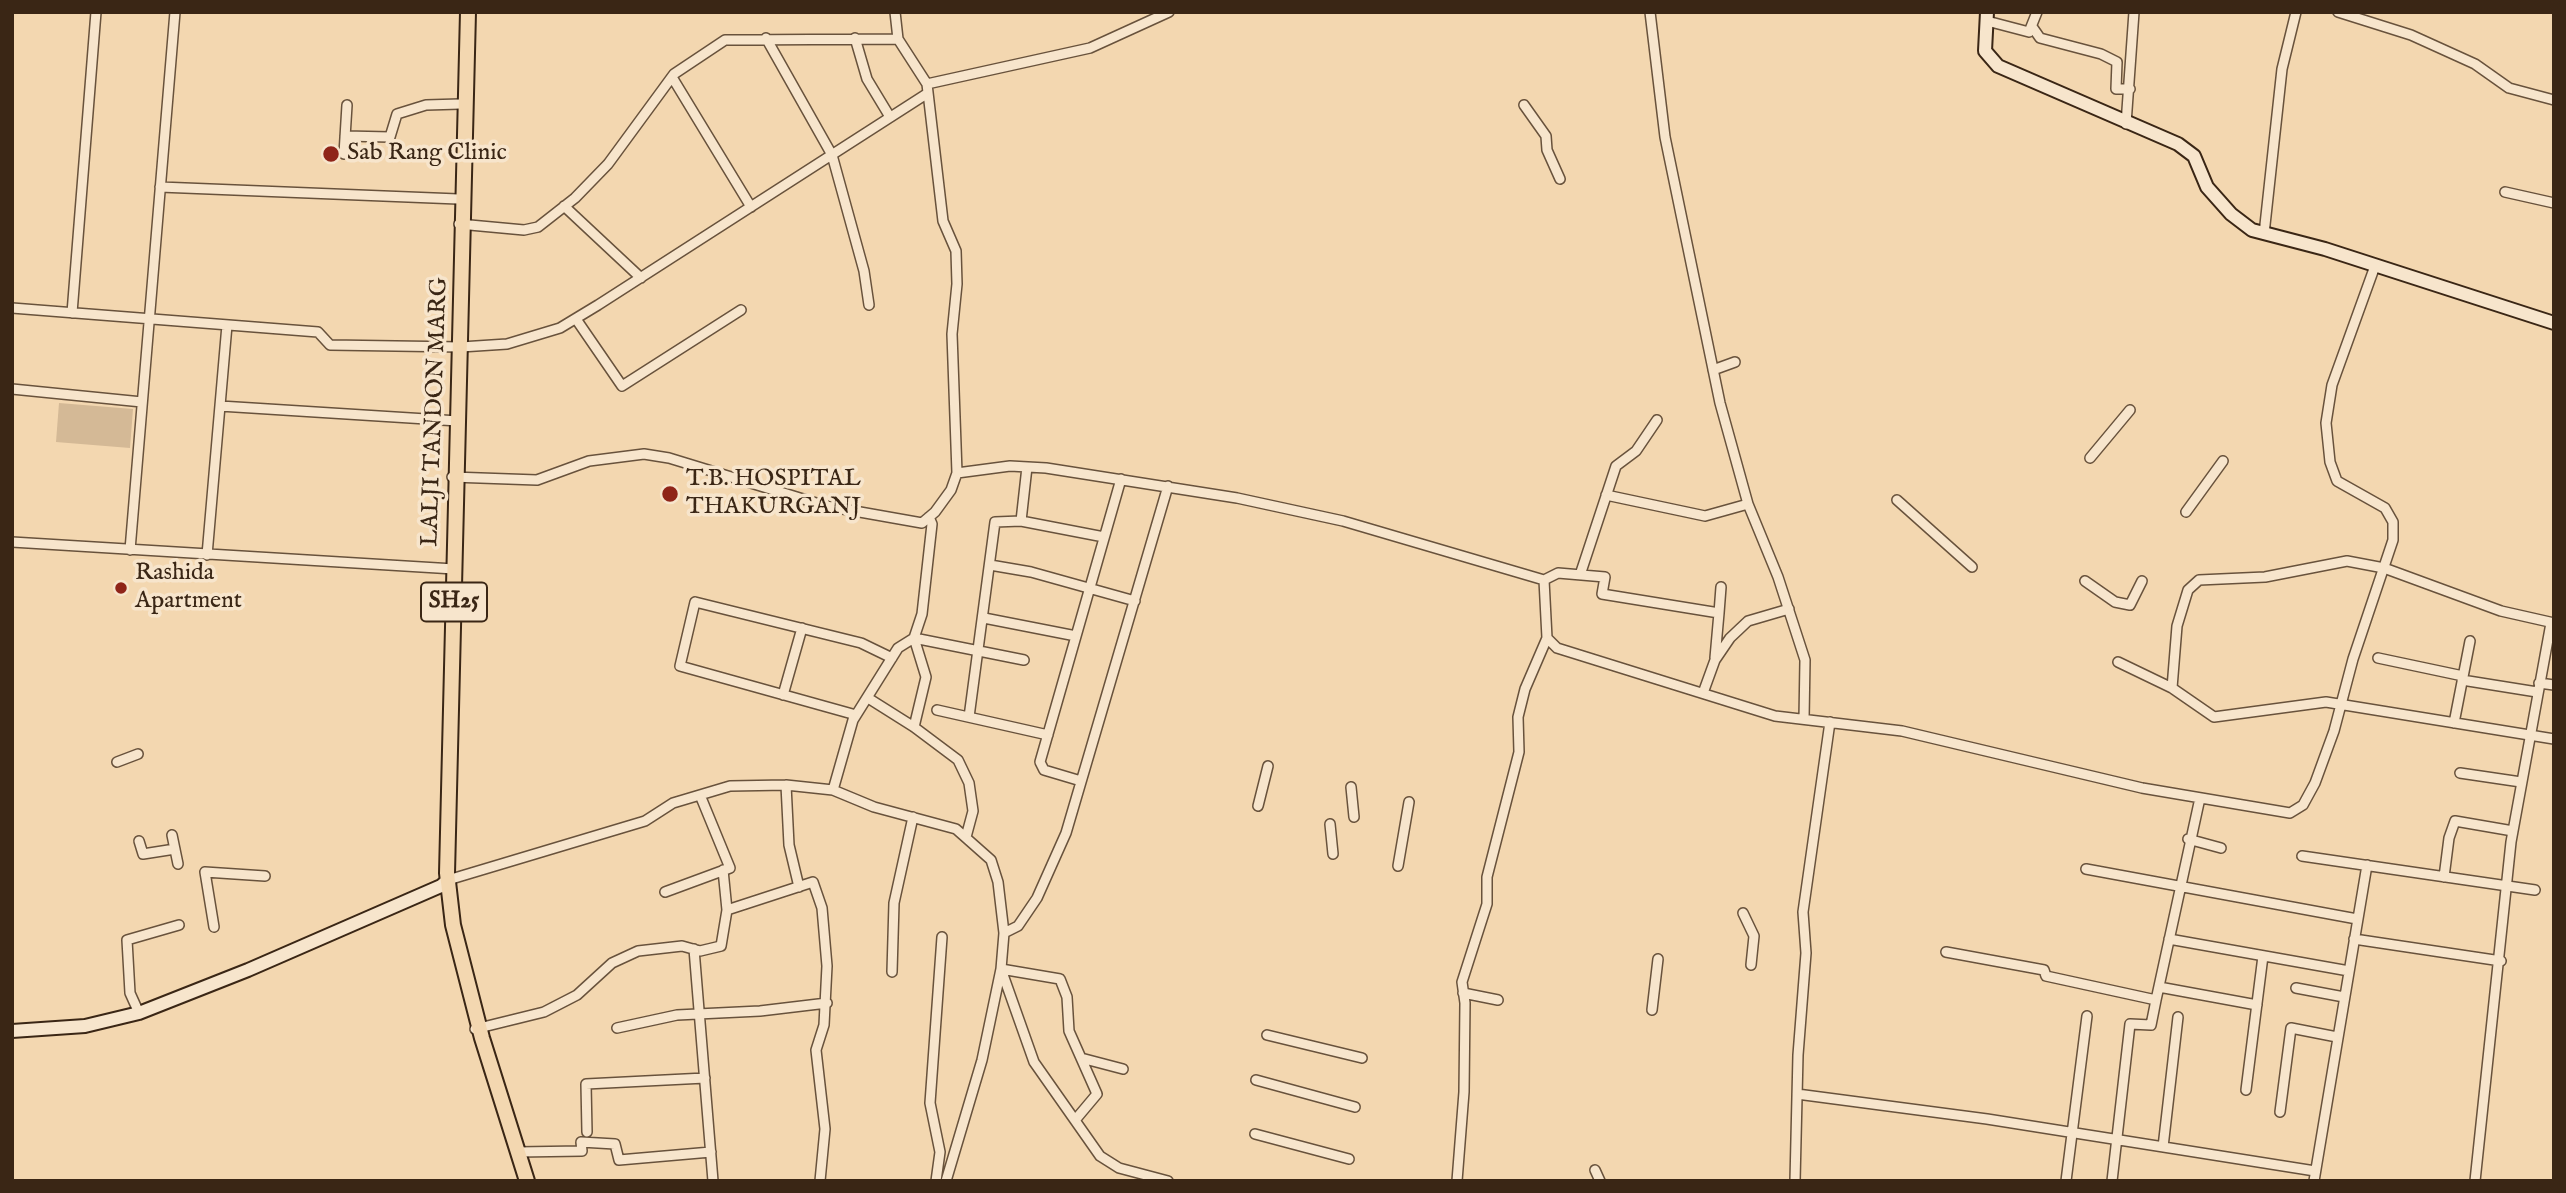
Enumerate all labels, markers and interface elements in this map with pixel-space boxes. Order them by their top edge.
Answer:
place label: Sab Rang Clinic [347,140,507,168]
marker: Sab Rang Clinic [321,144,341,164]
street label: LALJI TANDON MARG [417,277,455,547]
place label: T.B. HOSPITAL THAKURGANJ [686,466,861,522]
marker: T.B. HOSPITAL THAKURGANJ [660,484,680,504]
place label: Rashida Apartment [135,560,242,616]
marker: Rashida Apartment [113,580,129,596]
road number: SH25 [421,582,487,622]

